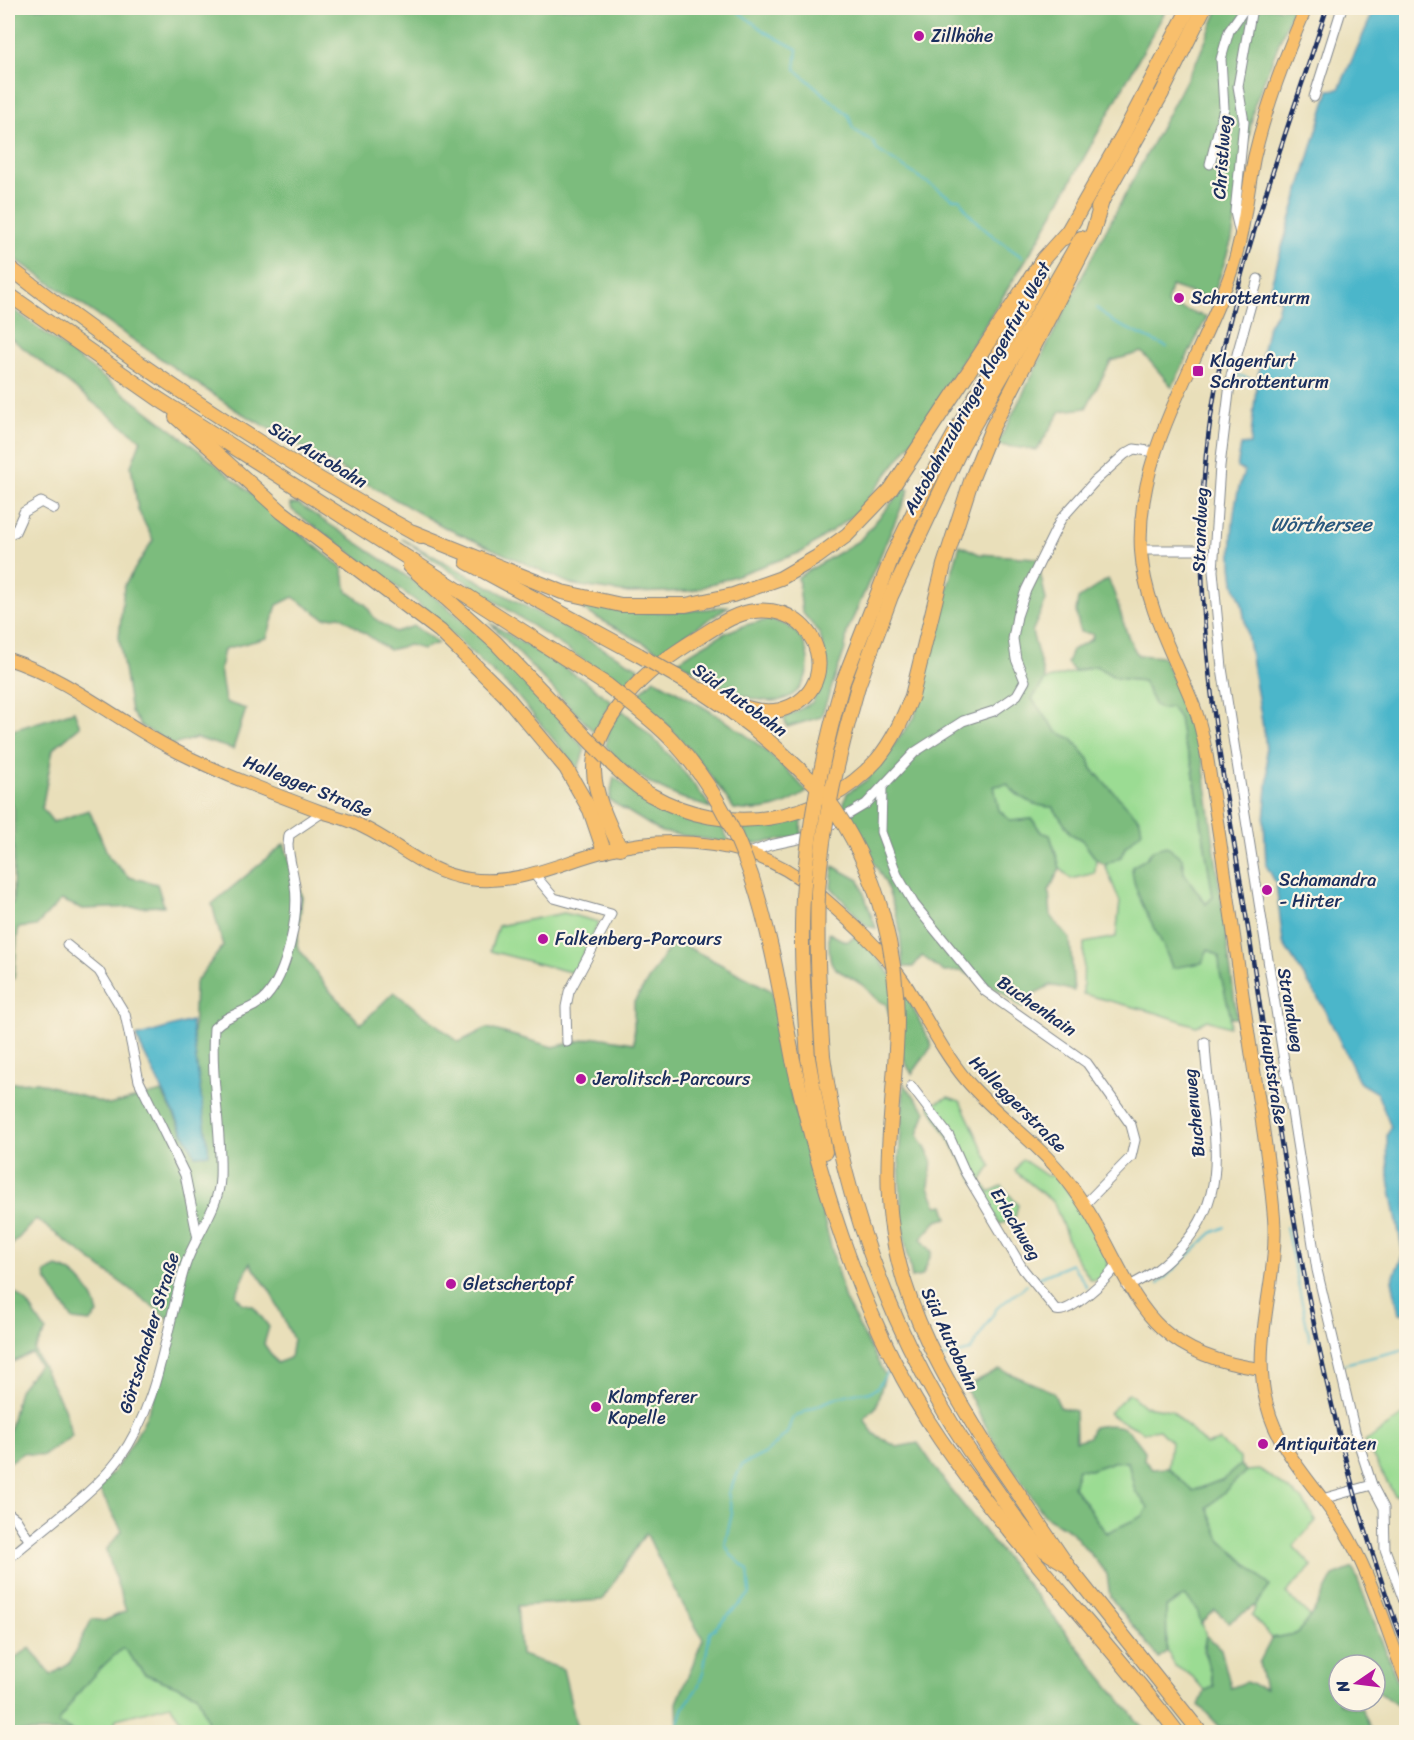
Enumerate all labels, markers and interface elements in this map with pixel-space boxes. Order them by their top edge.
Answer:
place label: Zillhöhe [931,20,993,52]
marker: Zillhöhe [912,29,926,43]
street label: Christlweg [1203,114,1241,200]
street label: Autobahnzubringer Klagenfurt West [893,255,1060,521]
place label: Schrottenturm [1191,282,1310,314]
marker: Schrottenturm [1172,291,1186,305]
place label: Klagenfurt Schrottenturm [1210,345,1329,398]
marker: Klagenfurt Schrottenturm [1191,364,1205,378]
street label: Süd Autobahn [262,413,374,498]
street label: Strandweg [1183,487,1217,573]
water label: Wörthersee [1271,507,1374,542]
street label: Süd Autobahn [686,654,795,746]
street label: Hallegger Straße [239,746,377,826]
place label: Schamandra - Hirter [1279,864,1376,917]
marker: Schamandra - Hirter [1260,883,1274,897]
place label: Falkenberg-Parcours [555,923,722,955]
marker: Falkenberg-Parcours [536,932,550,946]
street label: Strandweg [1268,965,1314,1055]
street label: Buchenhain [990,967,1084,1046]
street label: Hauptstraße [1249,1021,1297,1127]
street label: Halleggerstraße [961,1047,1075,1161]
place label: Jerolitsch-Parcours [592,1063,751,1095]
street label: Buchenweg [1173,1067,1215,1159]
marker: Jerolitsch-Parcours [574,1072,588,1086]
street label: Erlachweg [981,1181,1051,1267]
street label: Görtschacher Straße [109,1249,189,1417]
place label: Gletschertopf [463,1268,575,1300]
marker: Gletschertopf [444,1277,458,1291]
street label: Süd Autobahn [912,1282,988,1396]
place label: Klampferer Kapelle [608,1381,699,1434]
marker: Klampferer Kapelle [589,1400,603,1414]
place label: Antiquitäten [1274,1428,1377,1460]
marker: Antiquitäten [1256,1437,1270,1451]
north arrow [1327,1653,1387,1713]
text: N [1327,1677,1359,1696]

